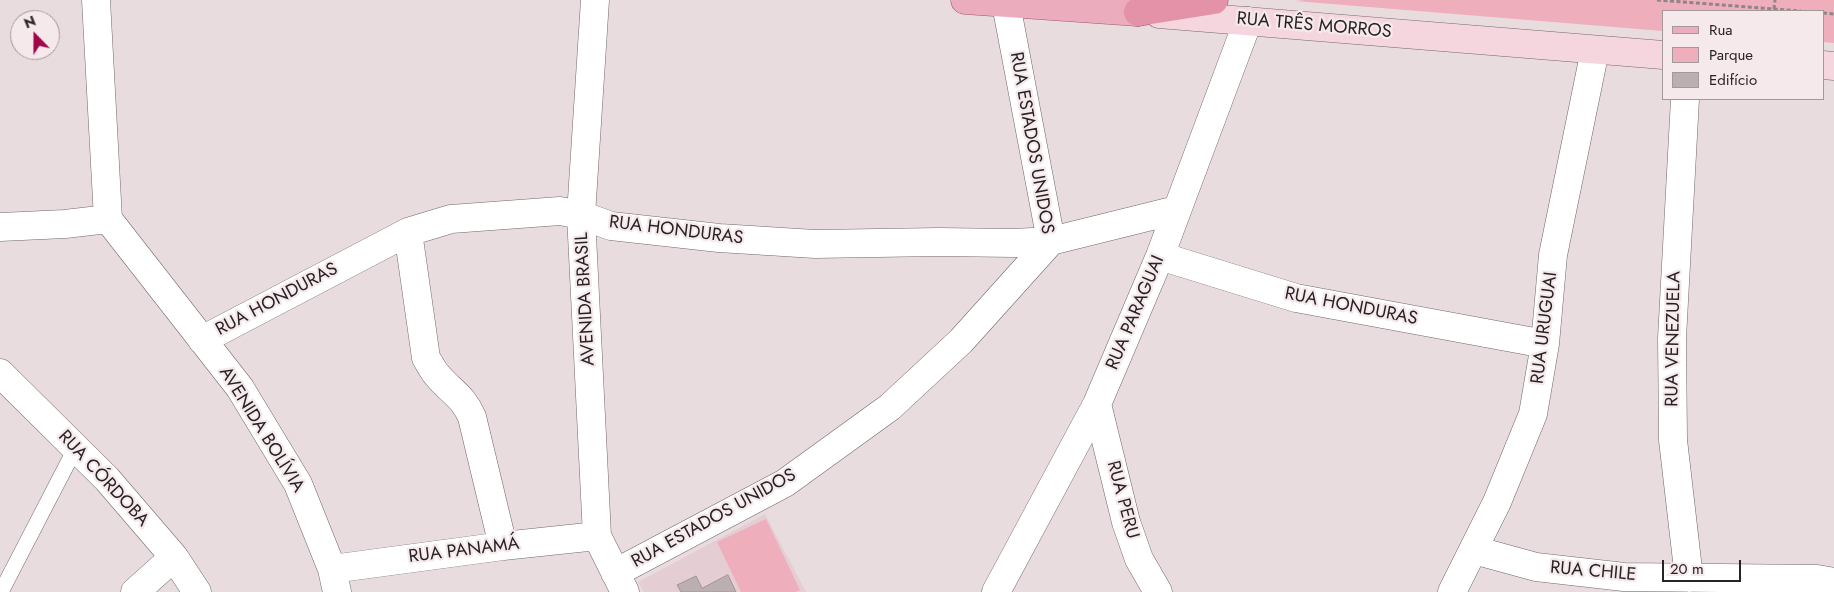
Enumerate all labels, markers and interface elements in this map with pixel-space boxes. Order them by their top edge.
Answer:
street label: RUA TRÊS MORROS [1236,8,1392,44]
north arrow [10,10,60,60]
legend [1662,10,1824,100]
text: N [21,11,39,33]
text: Rua [1709,19,1733,41]
text: Parque [1709,44,1753,66]
street label: RUA ESTADOS UNIDOS [1004,50,1058,236]
text: Edifício [1709,69,1757,91]
street label: RUA HONDURAS [608,212,744,250]
street label: AVENIDA BRASIL [572,232,600,366]
street label: RUA PARAGUAI [1102,253,1170,373]
street label: RUA HONDURAS [212,259,342,341]
street label: RUA URUGUAI [1527,271,1563,385]
street label: RUA VENEZUELA [1662,271,1686,407]
street label: RUA HONDURAS [1283,284,1419,330]
street label: AVENIDA BOLÍVIA [214,363,308,497]
street label: RUA CÓRDOBA [53,427,153,531]
street label: RUA PERU [1101,459,1143,541]
street label: RUA ESTADOS UNIDOS [628,465,800,573]
street label: RUA PANAMÁ [407,533,521,569]
scale bar [1664,550,1743,582]
street label: RUA CHILE [1549,557,1637,587]
text: 20 m [1670,558,1704,580]

